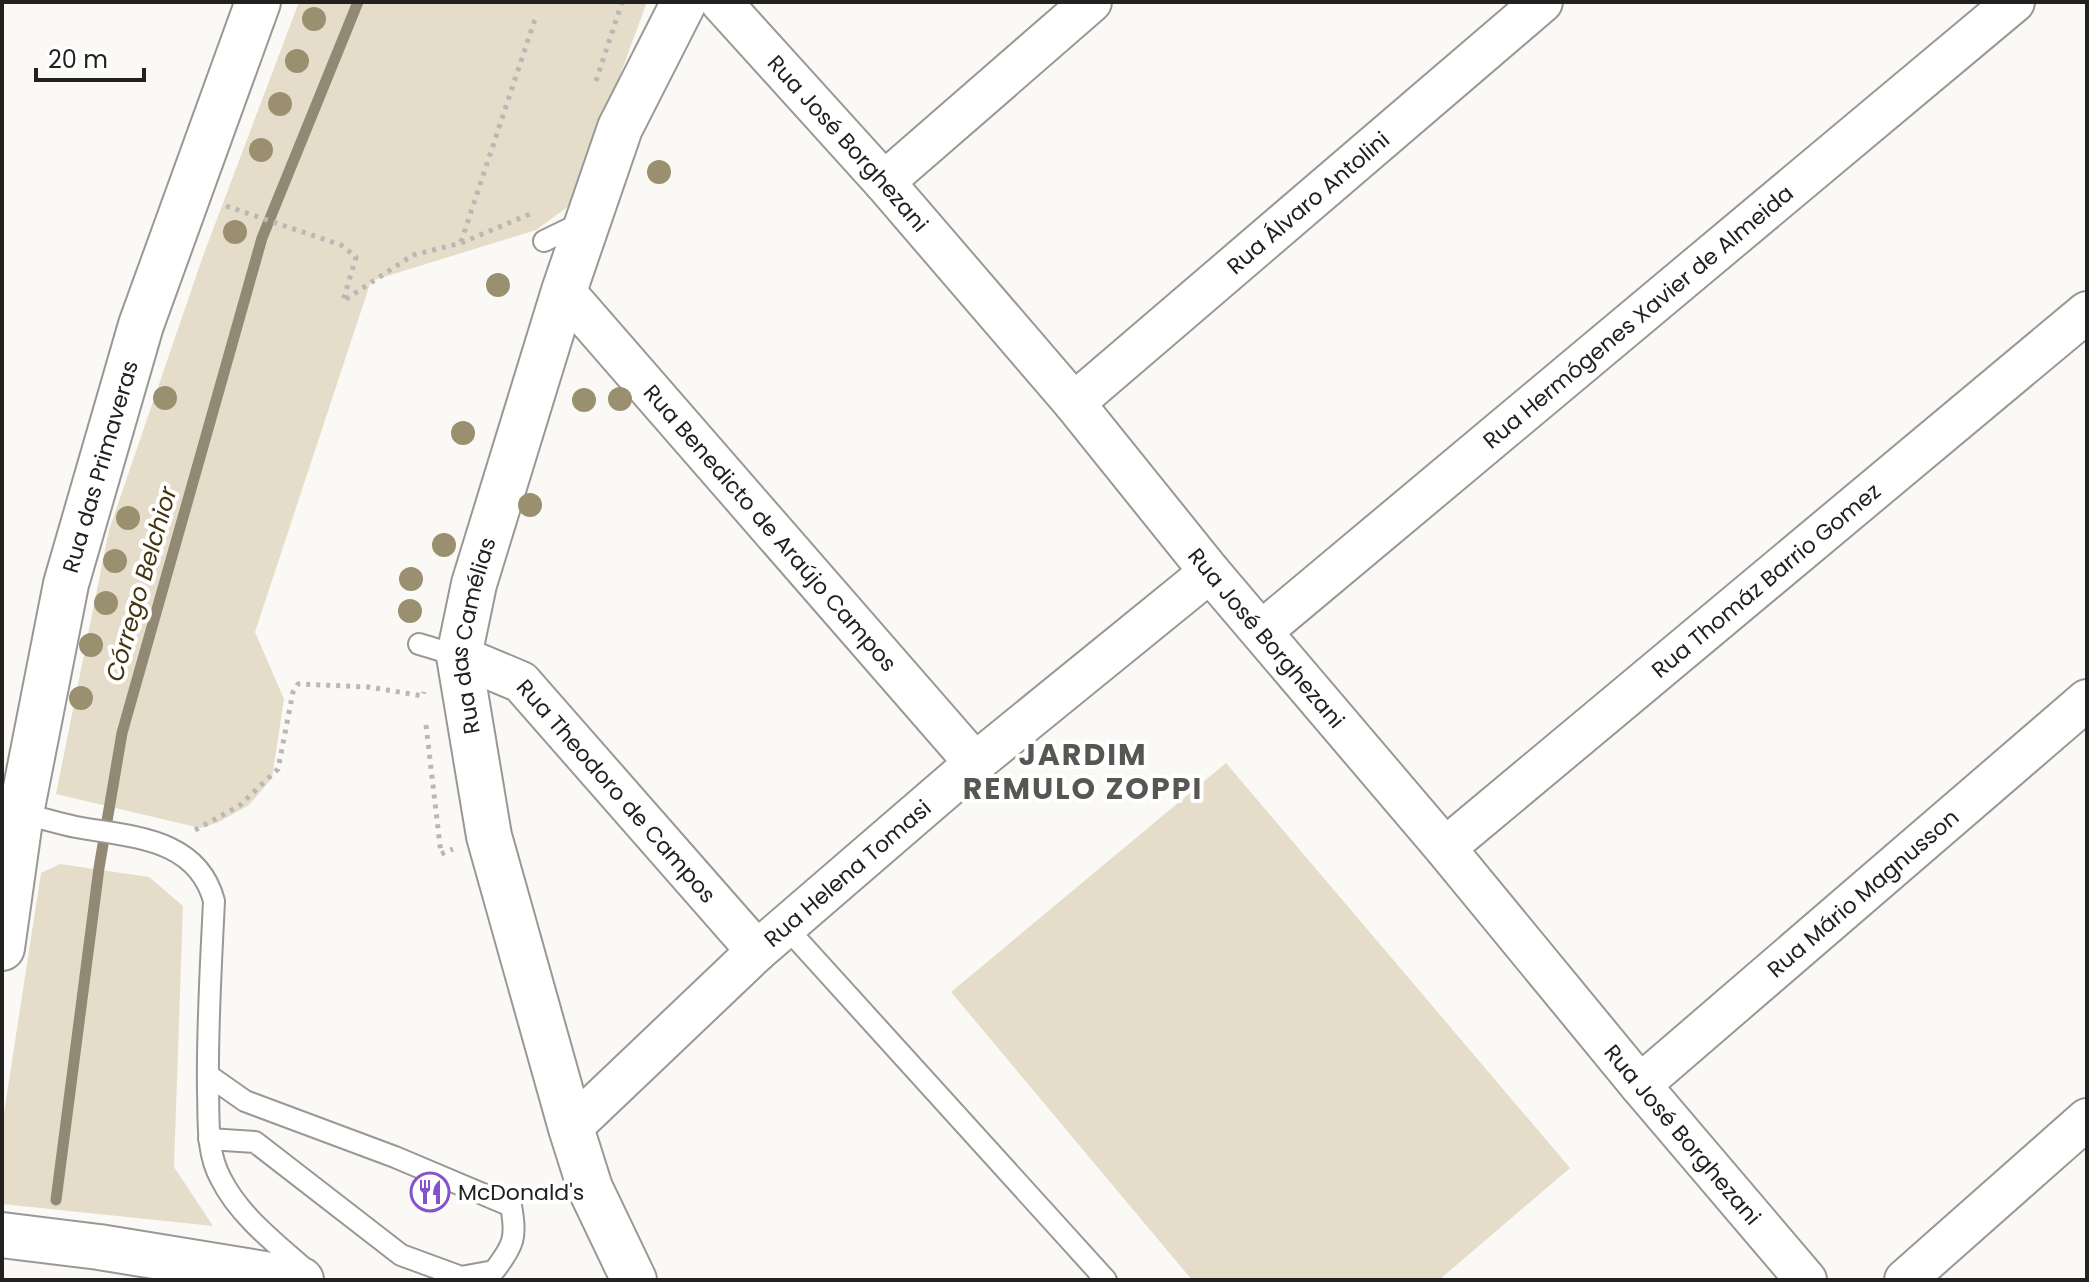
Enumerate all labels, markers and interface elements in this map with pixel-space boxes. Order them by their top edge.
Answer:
scale bar [36,32,144,82]
text: 20 m [48,43,108,76]
street label: Rua José Borghezani [761,48,936,238]
street label: Rua Álvaro Antolini [1220,124,1396,281]
street label: Rua Hermógenes Xavier de Almeida [1476,178,1800,456]
street label: Rua das Primaveras [55,357,145,576]
street label: Rua Benedicto de Araújo Campos [637,378,904,678]
street label: Rua Thomáz Barrio Gomez [1645,475,1887,685]
water label: Córrego Belchior [97,482,185,685]
street label: Rua das Camélias [444,533,503,737]
street label: Rua José Borghezani [1181,541,1352,735]
street label: Rua Theodoro de Campos [510,672,723,909]
district label: JARDIM REMULO ZOPPI [963,733,1203,810]
street label: Rua Helena Tomasi [757,792,937,954]
street label: Rua Mário Magnusson [1760,802,1965,984]
street label: Rua José Borghezani [1597,1038,1768,1232]
restaurant icon: McDonald's [409,1171,451,1213]
place label: McDonald's [458,1177,584,1208]

